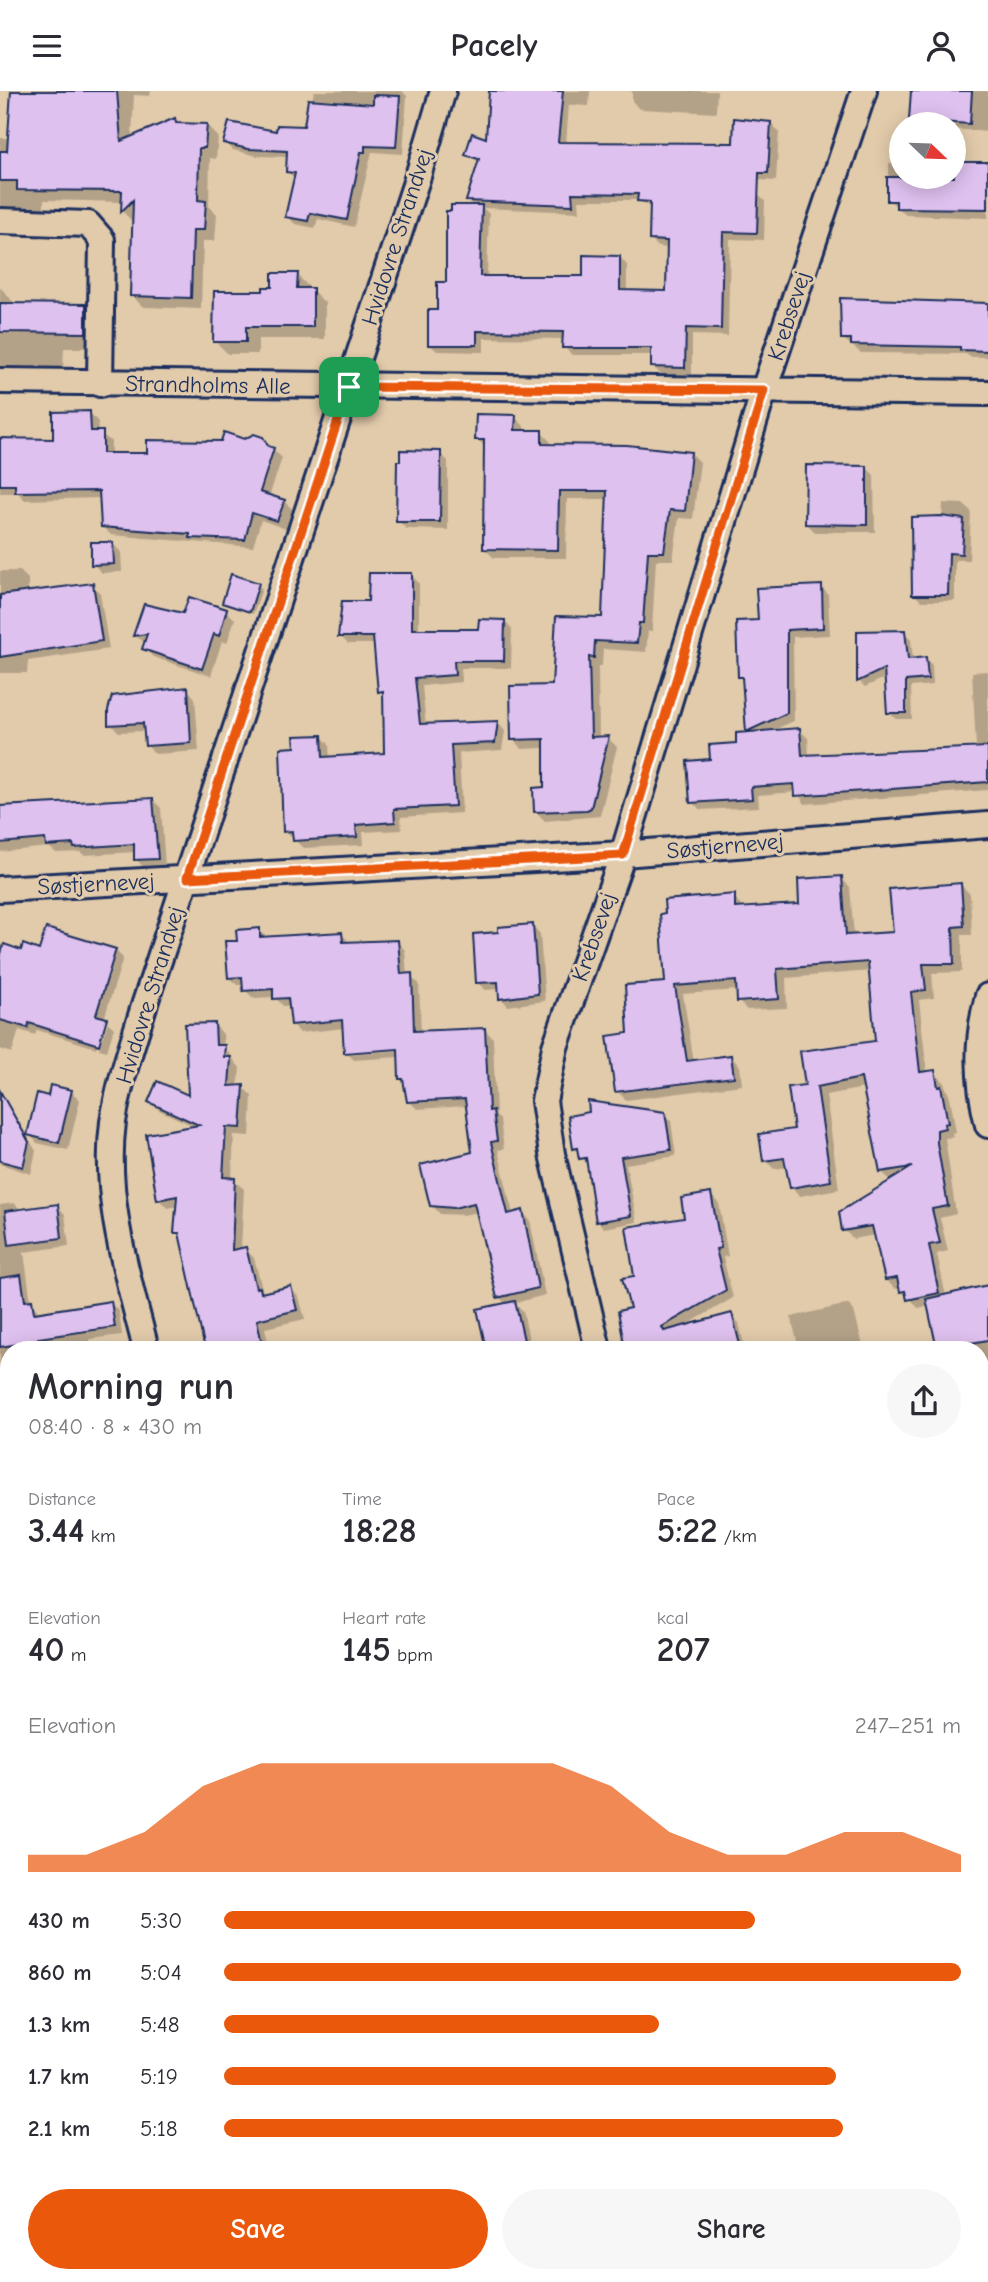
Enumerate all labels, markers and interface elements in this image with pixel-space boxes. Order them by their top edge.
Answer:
icon: menu [28,27,66,65]
text: Pacely [451,27,537,64]
icon: person [922,27,960,65]
north arrow [889,112,966,189]
map controls [889,112,966,189]
street label: Hvidovre Strandvej [356,145,438,329]
street label: Krebsevej [762,268,816,364]
pin [319,357,379,417]
icon: arrive [330,368,368,406]
street label: Strandholms Alle [125,370,291,400]
street label: Søstjernevej [665,827,785,865]
street label: Søstjernevej [37,867,155,901]
street label: Krebsevej [566,889,622,985]
street label: Hvidovre Strandvej [110,903,190,1087]
button: share [887,1364,961,1438]
text: Morning run [28,1365,234,1409]
text: 08:40 · 8 × 430 m [28,1413,202,1440]
text: Distance [28,1488,96,1510]
text: Time [342,1488,382,1510]
text: Pace [657,1488,695,1510]
text: 3.44 [28,1510,84,1551]
text: 18:28 [342,1510,417,1551]
text: 5:22 [657,1510,717,1551]
text: km [84,1525,116,1547]
text: /km [717,1525,757,1547]
text: Elevation [28,1607,101,1629]
text: Heart rate [342,1607,426,1629]
text: kcal [657,1607,689,1629]
text: 40 [28,1629,64,1670]
text: 145 [342,1629,391,1670]
text: 207 [657,1629,710,1670]
text: m [64,1644,87,1666]
text: bpm [391,1644,433,1666]
text: Elevation [28,1712,116,1739]
text: 247–251 m [855,1712,961,1739]
text: 430 m [28,1907,90,1934]
text: 5:30 [140,1907,182,1934]
text: 860 m [28,1959,91,1986]
text: 5:04 [140,1959,182,1986]
text: 1.3 km [28,2011,90,2038]
text: 5:48 [140,2011,180,2038]
text: 1.7 km [28,2063,89,2090]
text: 5:19 [140,2063,178,2090]
text: 2.1 km [28,2115,90,2142]
text: 5:18 [140,2115,178,2142]
button: Save [28,2189,488,2269]
button: Share [502,2189,961,2269]

